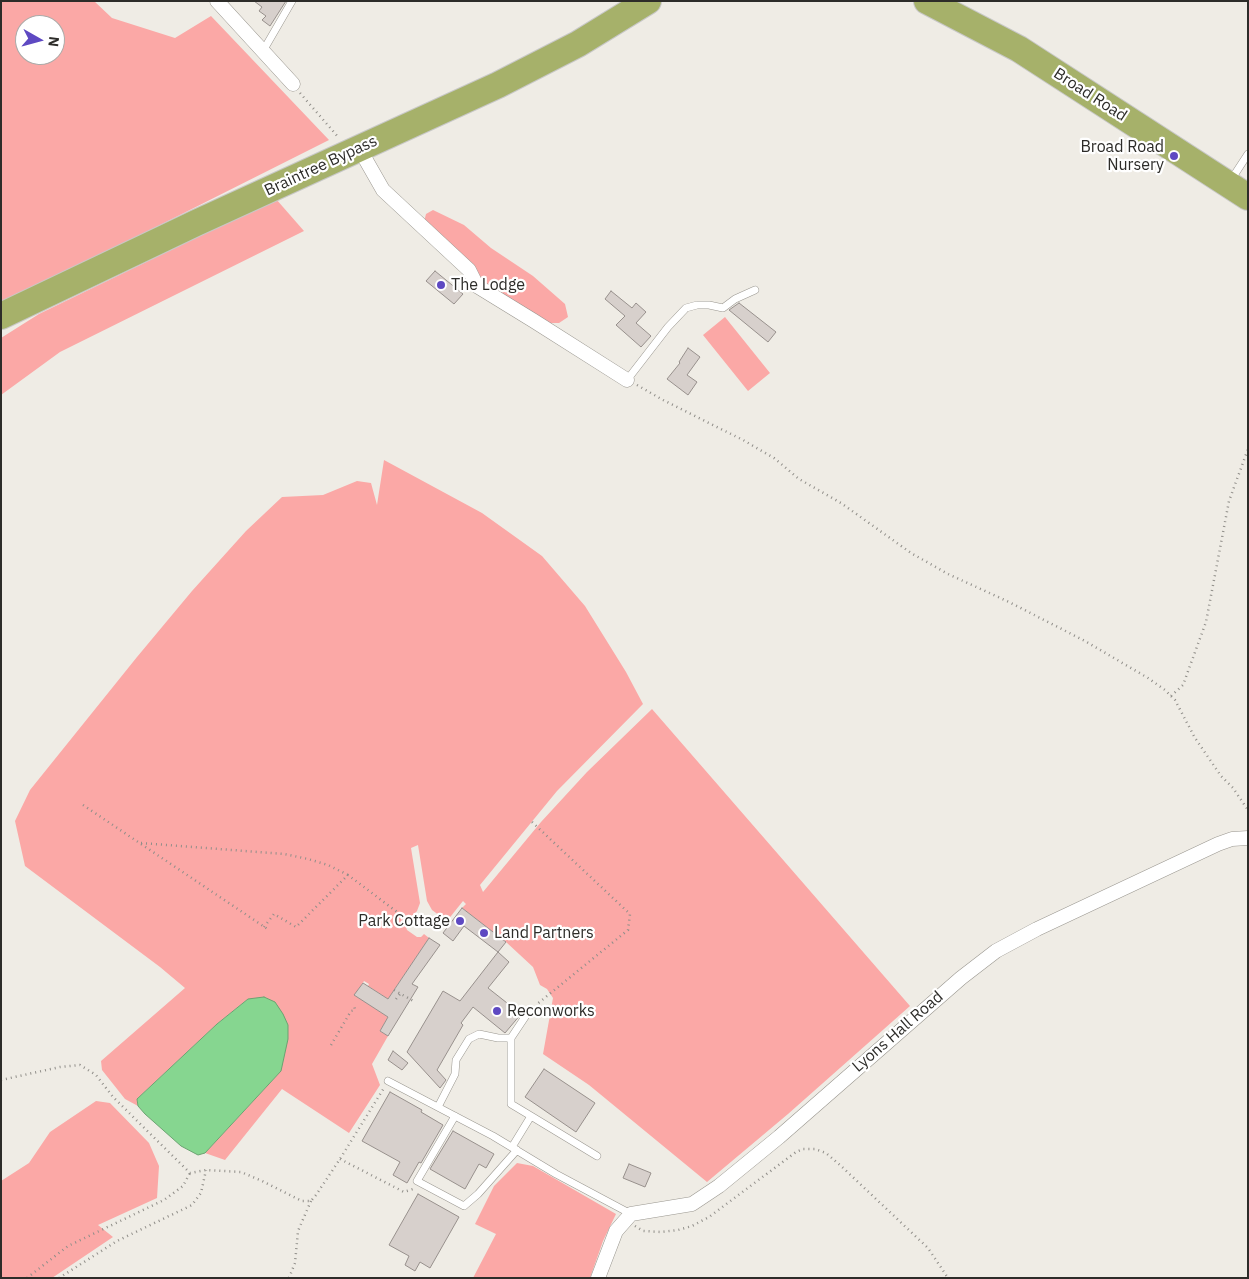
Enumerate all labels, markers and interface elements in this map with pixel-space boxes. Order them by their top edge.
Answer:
north arrow [15,15,65,65]
text: N [44,36,63,48]
street label: Broad Road [1050,64,1130,126]
street label: Braintree Bypass [262,131,380,201]
place label: Broad Road Nursery [1080,137,1164,175]
marker: Broad Road Nursery [1168,150,1180,162]
place label: The Lodge [451,275,525,295]
marker: The Lodge [435,279,447,291]
place label: Park Cottage [358,911,450,931]
marker: Park Cottage [454,915,466,927]
place label: Land Partners [494,923,594,943]
marker: Land Partners [478,927,490,939]
street label: Lyons Hall Road [849,987,947,1077]
place label: Reconworks [507,1001,595,1021]
marker: Reconworks [491,1005,503,1017]

